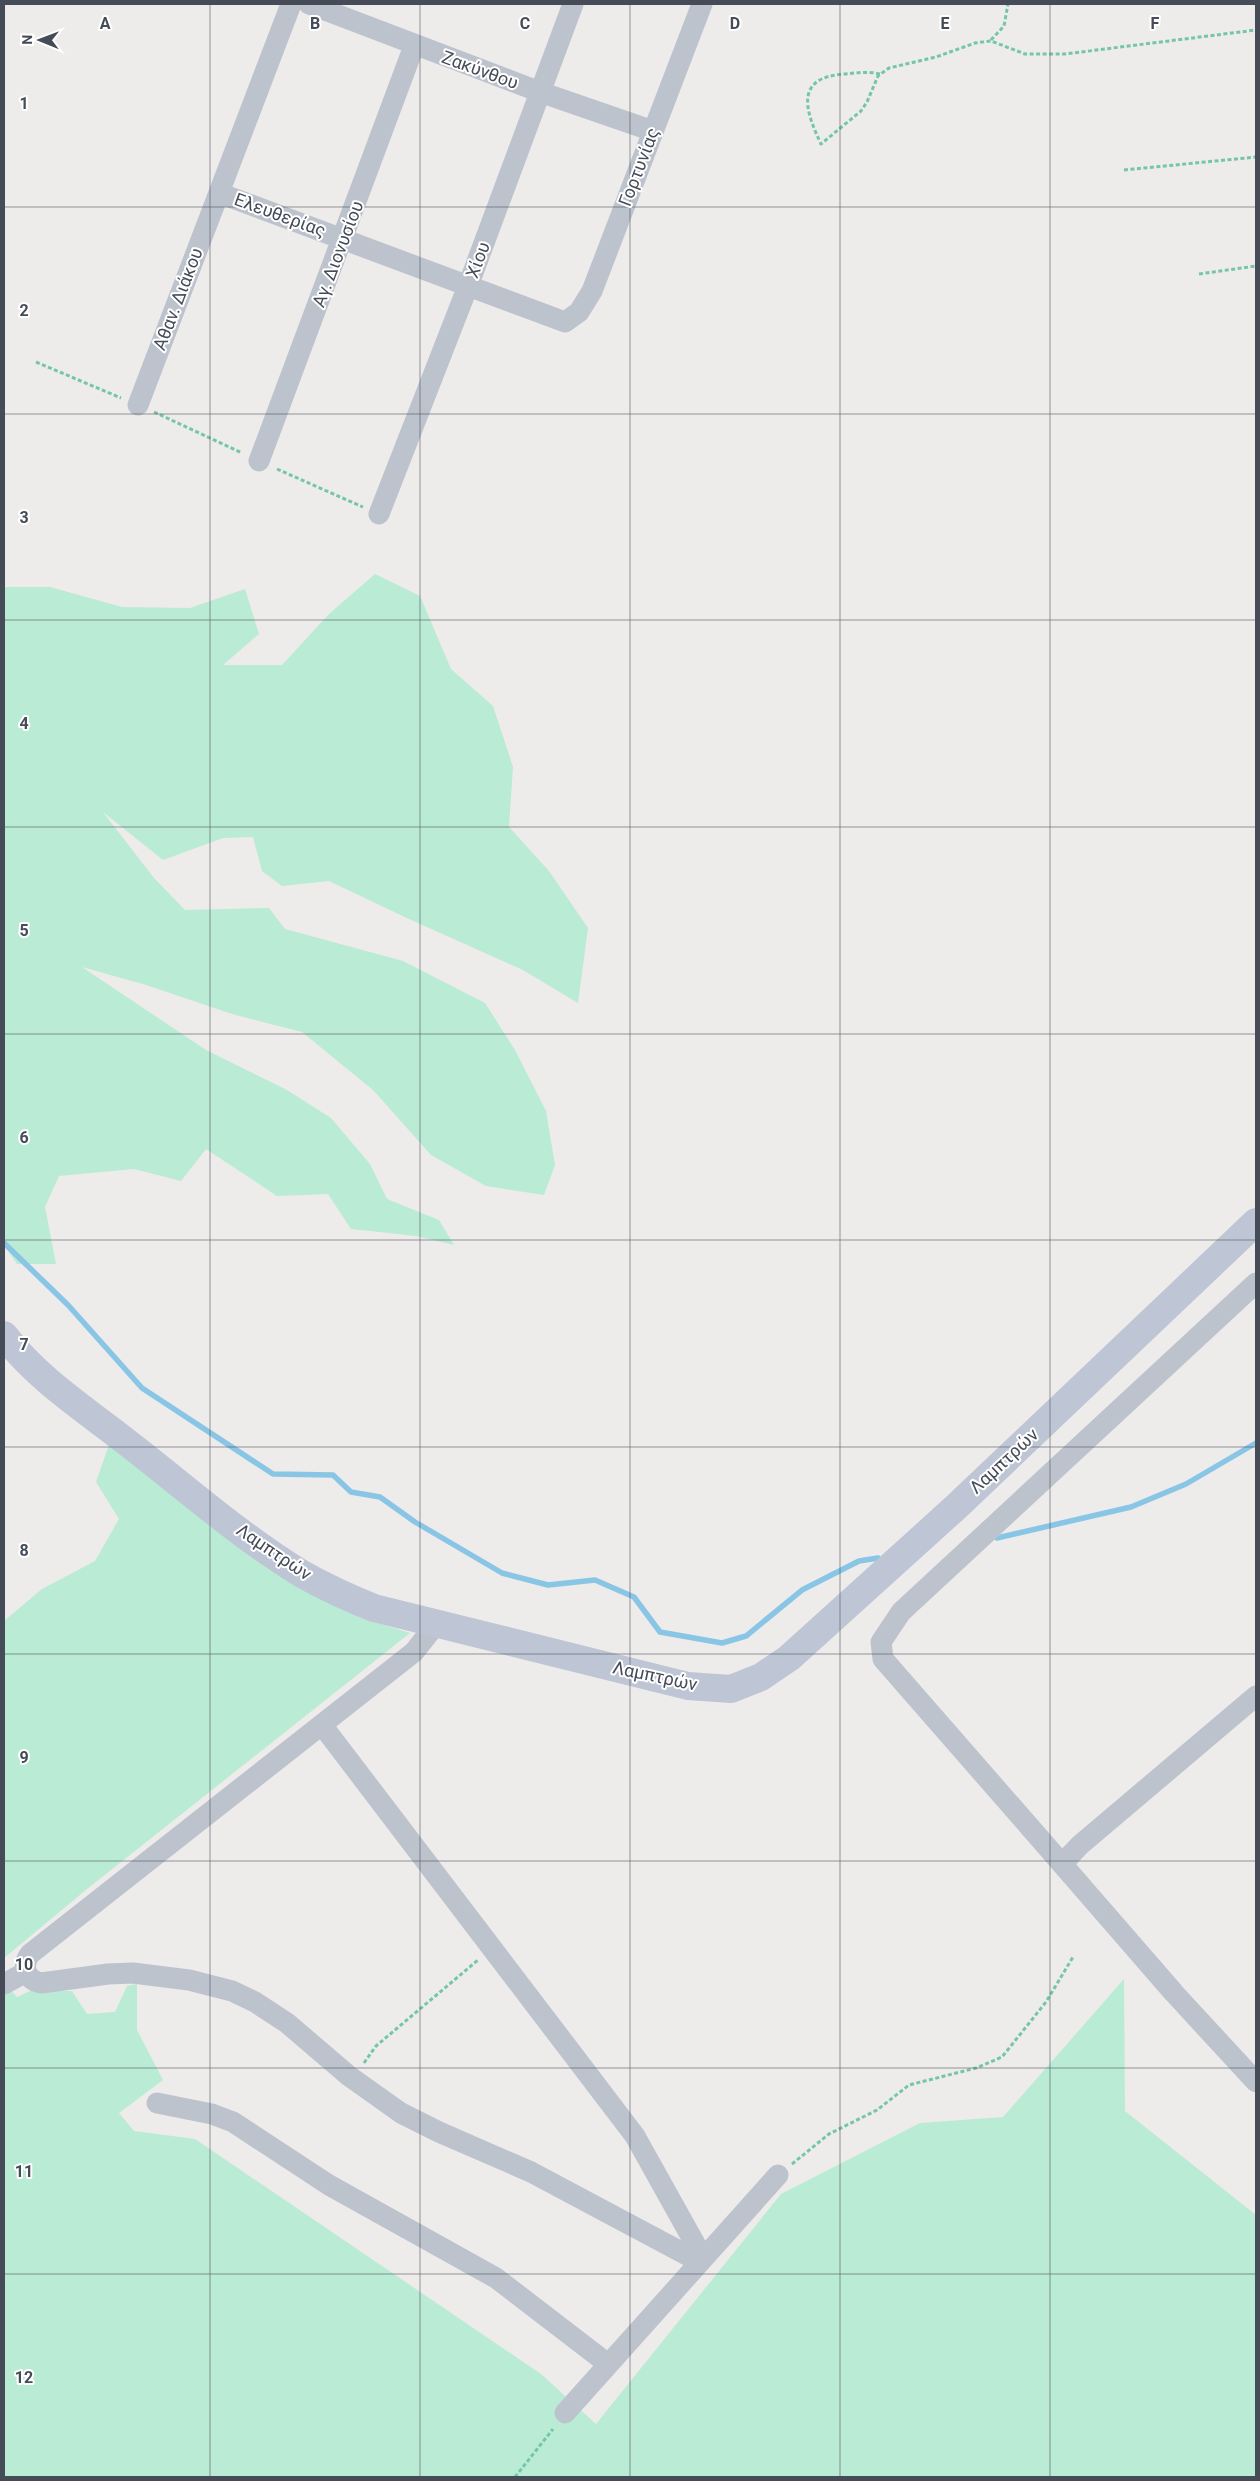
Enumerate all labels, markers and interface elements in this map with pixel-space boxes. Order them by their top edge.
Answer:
text: A [100,14,111,33]
text: B [310,14,320,33]
text: C [520,14,530,33]
text: D [730,14,740,33]
text: E [941,14,950,33]
text: F [1151,14,1160,33]
north arrow [15,15,65,65]
text: N [19,35,35,45]
street label: Ζακύνθου [439,46,521,93]
text: 1 [19,94,29,113]
street label: Γορτυνίας [614,125,663,209]
street label: Ελευθερίας [232,188,329,241]
street label: Αγ. Διονυσίου [308,198,367,310]
street label: Χίου [461,239,494,281]
street label: Αθαν. Διάκου [148,245,207,353]
text: 2 [19,301,29,320]
text: 3 [19,508,29,527]
text: 4 [19,714,29,733]
text: 5 [19,921,29,940]
text: 6 [19,1128,29,1147]
text: 7 [19,1335,29,1354]
street label: Λαμπτρών [965,1423,1042,1498]
street label: Λαμπτρών [233,1519,316,1585]
text: 8 [19,1541,29,1560]
street label: Λαμπτρών [611,1656,700,1695]
text: 9 [19,1748,29,1767]
text: 10 [15,1955,33,1974]
text: 11 [15,2162,33,2181]
text: 12 [15,2368,33,2387]

